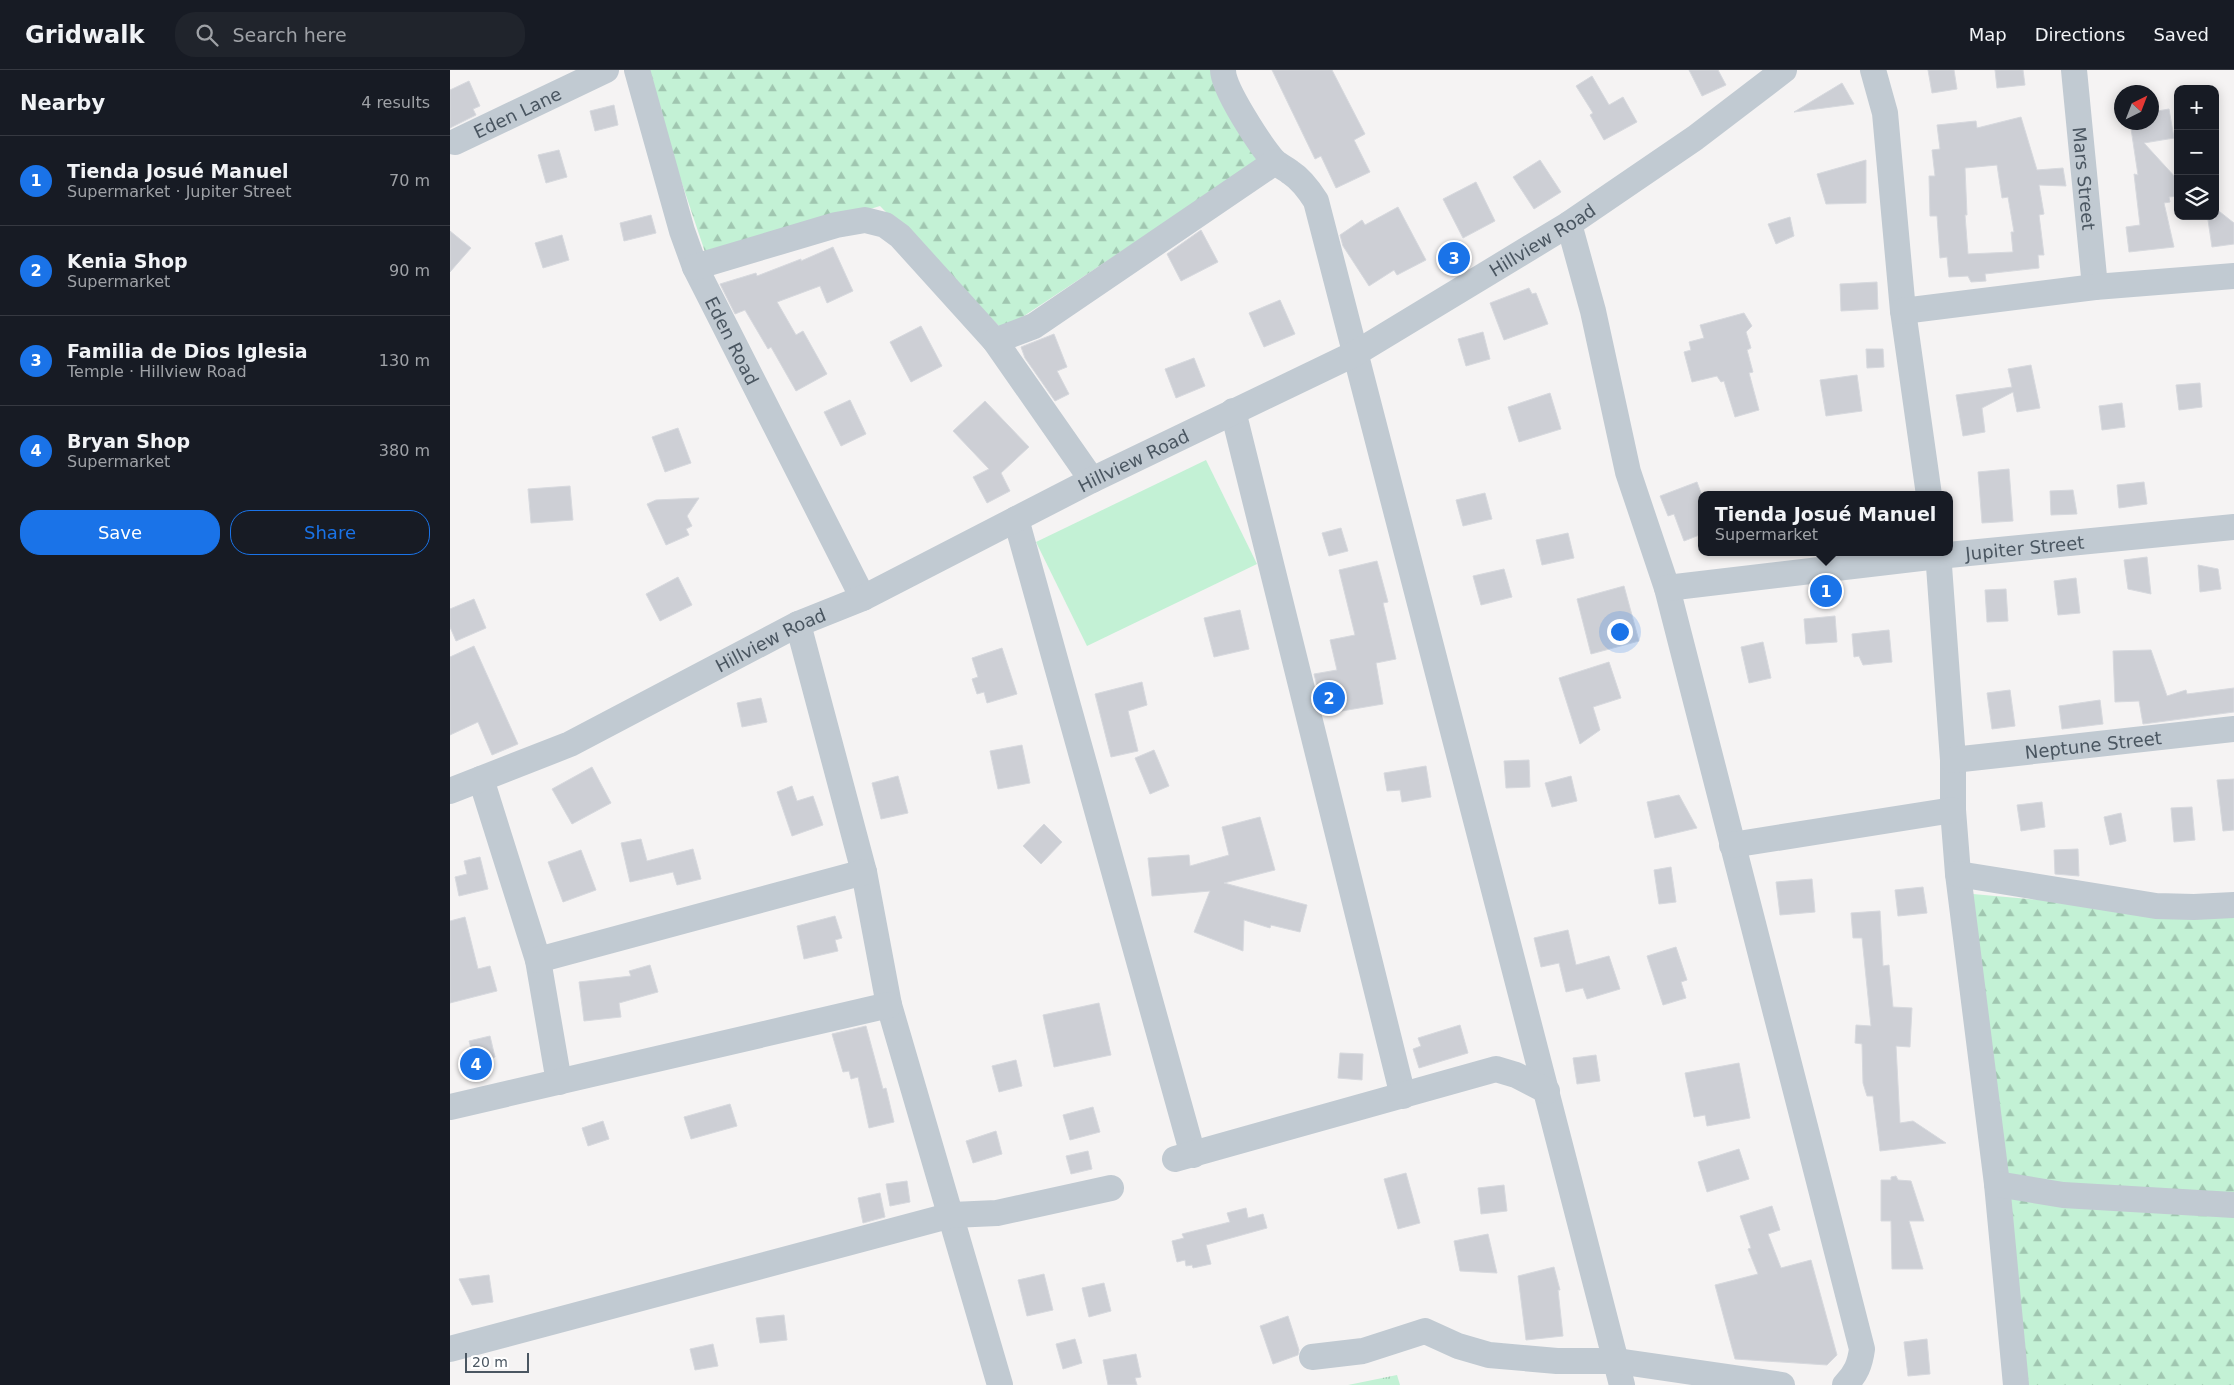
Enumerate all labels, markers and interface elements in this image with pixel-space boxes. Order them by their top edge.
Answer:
search box [175,12,525,57]
text: Gridwalk [25,21,145,49]
icon: search [193,21,221,49]
text: Search here [233,24,347,46]
text: Map [1969,24,2007,45]
text: Directions [2035,24,2125,45]
text: Saved [2153,24,2209,45]
street label: Eden Lane [470,82,565,142]
north arrow [2114,85,2159,130]
map controls [2174,85,2219,220]
button: + [2174,85,2219,130]
text: Nearby [20,91,105,115]
text: 4 results [361,93,430,112]
street label: Mars Street [2069,126,2100,231]
button: − [2174,130,2219,175]
text: Tienda Josué Manuel [67,160,289,182]
text: 1 [30,171,42,190]
text: 70 m [389,171,430,190]
button: layers [2174,175,2219,220]
text: Supermarket · Jupiter Street [67,182,292,201]
street label: Hillview Road [1485,199,1599,280]
pin: 3 [1438,239,1470,277]
text: Kenia Shop [67,250,188,272]
text: 2 [30,261,42,280]
text: 90 m [389,261,430,280]
text: Supermarket [67,272,170,291]
street label: Eden Road [701,293,764,388]
text: Familia de Dios Iglesia [67,340,308,362]
text: 3 [30,351,42,370]
text: 130 m [379,351,430,370]
text: Temple · Hillview Road [67,362,247,381]
street label: Hillview Road [1074,424,1192,496]
text: Bryan Shop [67,430,190,452]
text: 4 [30,441,42,460]
text: 380 m [379,441,430,460]
text: Supermarket [67,452,170,471]
popup [1698,491,1953,556]
text: Tienda Josué Manuel [1715,503,1936,525]
button: Save [20,510,220,555]
button: Share [230,510,430,555]
text: Supermarket [1715,525,1818,544]
street label: Jupiter Street [1963,531,2085,564]
pin: 1 [1810,572,1842,610]
street label: Hillview Road [712,603,829,676]
your location [1607,619,1633,645]
pin: 2 [1313,679,1345,717]
street label: Neptune Street [2024,727,2163,763]
pin: 4 [460,1045,492,1083]
scale bar [465,1350,529,1373]
text: 20 m [472,1354,508,1370]

